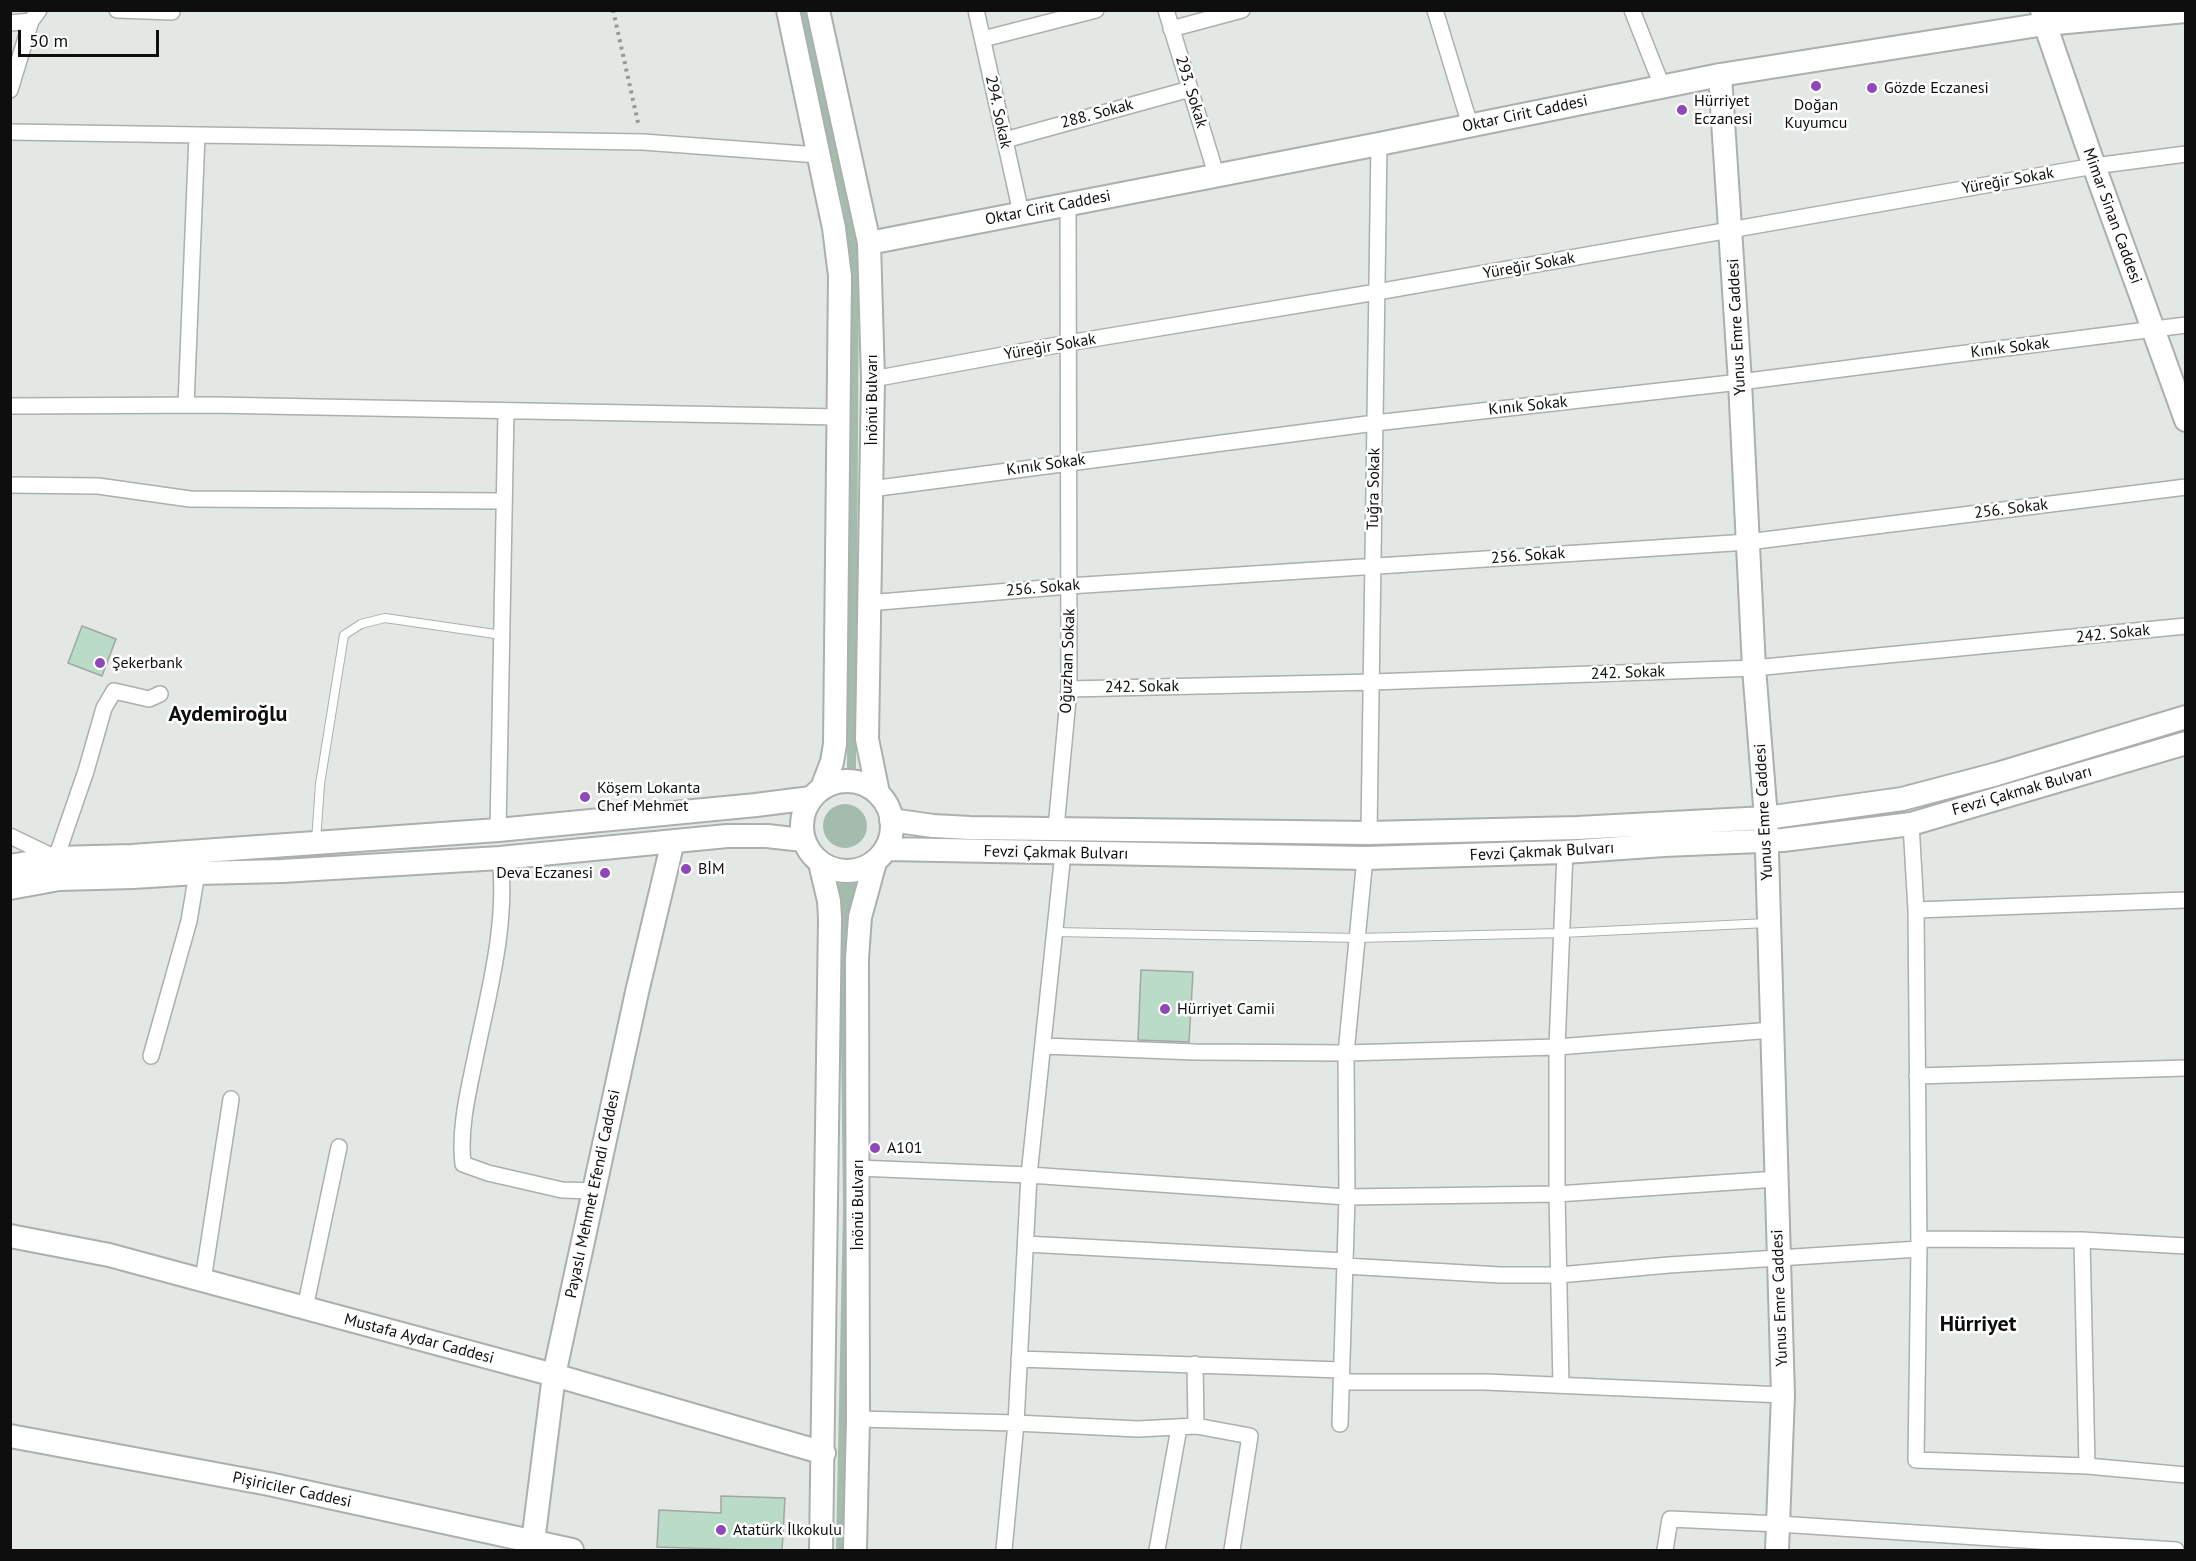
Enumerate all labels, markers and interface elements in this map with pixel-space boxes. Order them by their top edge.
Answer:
scale bar [21,18,162,56]
text: 50 m [29,29,68,52]
street label: 293. Sokak [1171,54,1211,130]
street label: 294. Sokak [981,74,1015,150]
place label: Gözde Eczanesi [1884,78,1989,98]
marker: Doğan Kuyumcu [1809,79,1823,93]
marker: Gözde Eczanesi [1865,81,1879,95]
street label: Oktar Cirit Caddesi [1461,91,1589,137]
place label: Hürriyet Eczanesi [1694,91,1753,129]
street label: 288. Sokak [1059,95,1135,133]
place label: Doğan Kuyumcu [1785,95,1847,133]
marker: Hürriyet Eczanesi [1675,103,1689,117]
street label: Mimar Sinan Caddesi [2078,145,2146,287]
street label: Yüreğir Sokak [1961,163,2055,199]
street label: Oktar Cirit Caddesi [983,186,1113,230]
street label: Yüreğir Sokak [1482,248,1576,284]
street label: Yunus Emre Caddesi [1724,258,1750,396]
street label: Yüreğir Sokak [1003,329,1097,365]
street label: Kınık Sokak [1969,334,2051,362]
street label: İnönü Bulvarı [862,354,882,446]
street label: Kınık Sokak [1488,392,1568,420]
street label: Tuğra Sokak [1364,448,1384,530]
street label: Kınık Sokak [1005,450,1087,480]
street label: 256. Sokak [1973,495,2049,523]
street label: 256. Sokak [1490,544,1566,568]
street label: 256. Sokak [1005,575,1081,601]
street label: Oğuzhan Sokak [1057,608,1079,714]
street label: 242. Sokak [2075,621,2151,647]
place label: Şekerbank [112,653,183,673]
marker: Şekerbank [93,656,107,670]
street label: 242. Sokak [1591,662,1665,684]
street label: 242. Sokak [1105,677,1179,697]
district label: Aydemiroğlu [169,702,287,728]
street label: Yunus Emre Caddesi [1751,743,1777,881]
street label: Fevzi Çakmak Bulvarı [1950,762,2094,820]
place label: Köşem Lokanta Chef Mehmet [597,778,700,816]
marker: Köşem Lokanta Chef Mehmet [578,790,592,804]
street label: Fevzi Çakmak Bulvarı [1469,839,1615,865]
street label: Fevzi Çakmak Bulvarı [984,842,1128,864]
place label: BİM [698,859,725,879]
marker: BİM [679,862,693,876]
place label: Deva Eczanesi [496,863,593,883]
marker: Deva Eczanesi [598,866,612,880]
place label: Hürriyet Camii [1177,999,1275,1019]
marker: Hürriyet Camii [1158,1002,1172,1016]
street label: Payaslı Mehmet Efendi Caddesi [561,1088,625,1300]
place label: A101 [887,1138,923,1158]
marker: A101 [868,1141,882,1155]
street label: İnönü Bulvarı [848,1159,868,1251]
street label: Yunus Emre Caddesi [1768,1229,1792,1367]
street label: Mustafa Aydar Caddesi [342,1310,496,1368]
district label: Hürriyet [1940,1312,2016,1338]
street label: Pişiriciler Caddesi [231,1468,353,1512]
place label: Atatürk İlkokulu [733,1520,842,1540]
marker: Atatürk İlkokulu [714,1523,728,1537]

